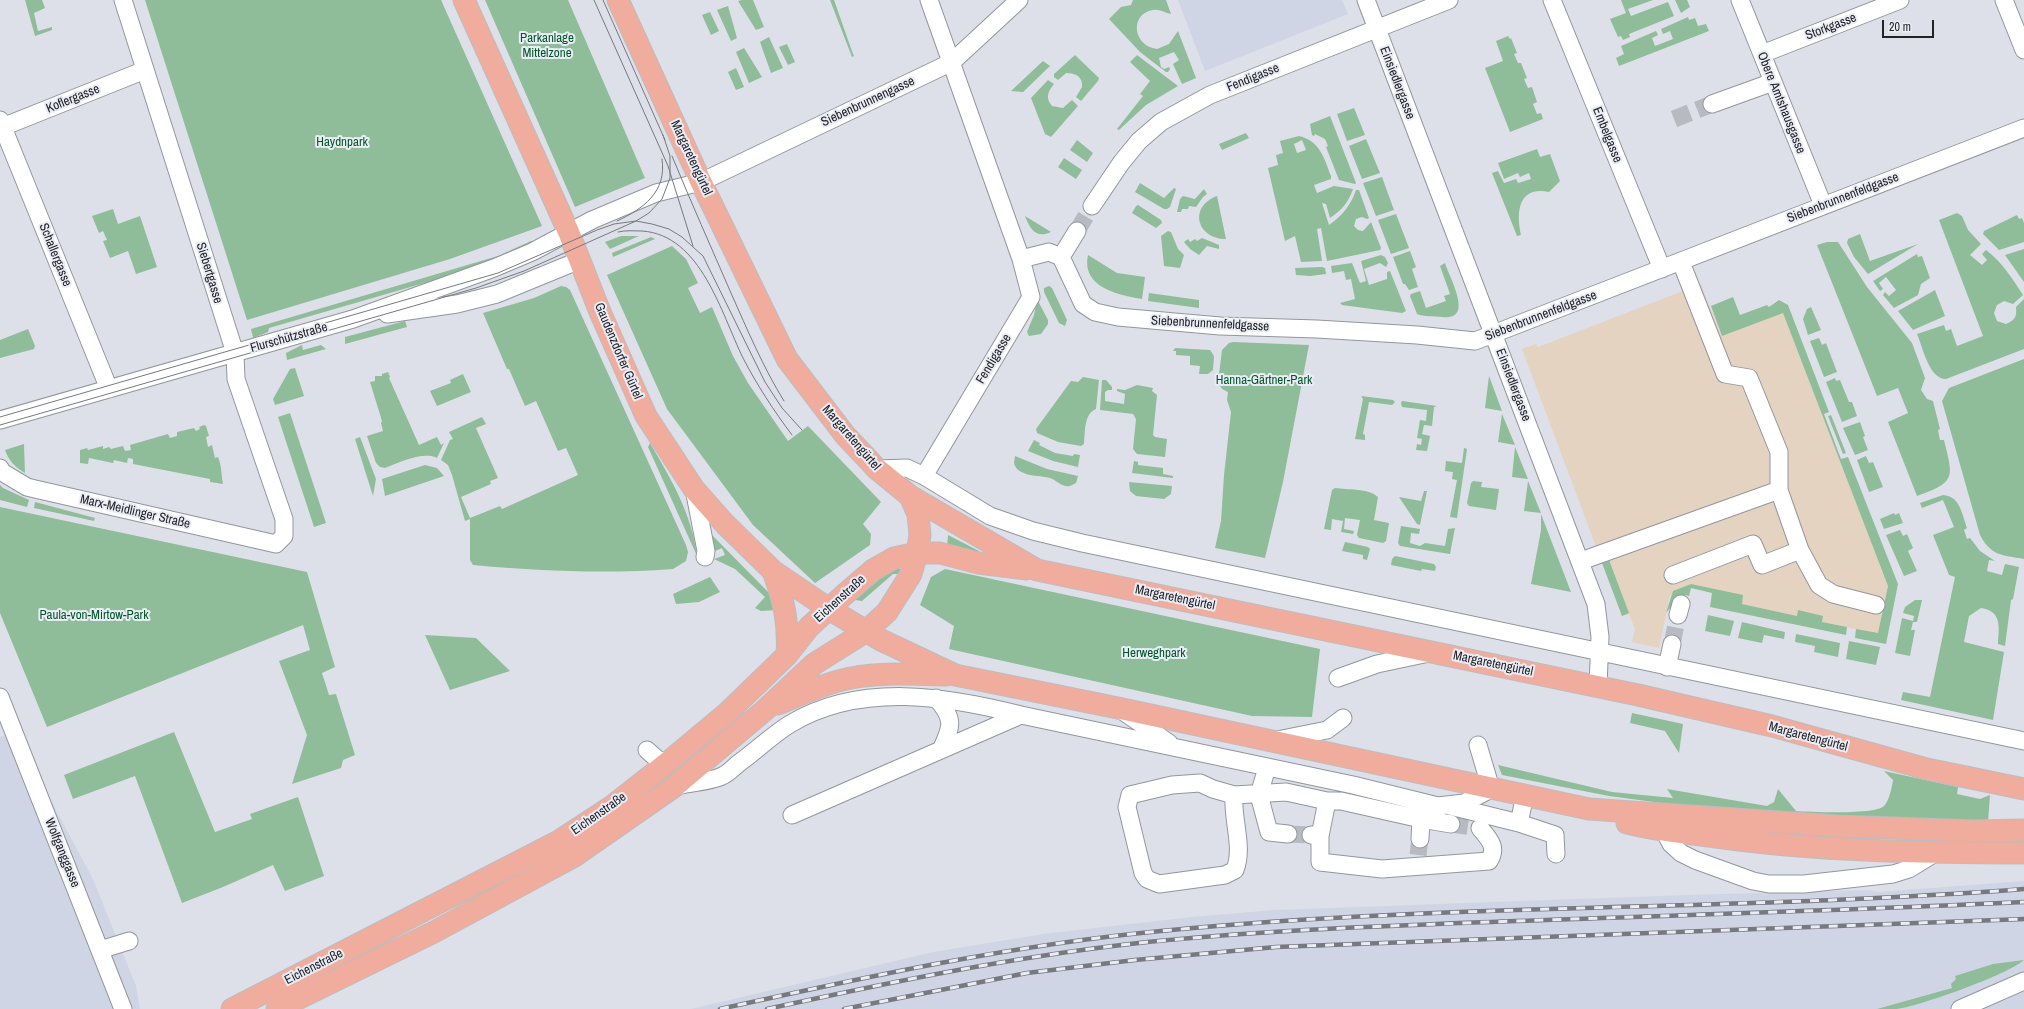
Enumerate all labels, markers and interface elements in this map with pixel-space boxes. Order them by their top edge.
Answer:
street label: Storkgasse [1803,10,1859,44]
scale bar [1884,12,1936,38]
text: 20 m [1889,19,1911,35]
park label: Parkanlage Mittelzone [520,31,574,62]
street label: Einsiedlergasse [1376,45,1418,121]
street label: Obere Amtshausgasse [1753,50,1809,156]
street label: Fendigasse [1224,60,1282,96]
street label: Siebenbrunnengasse [819,74,917,130]
street label: Koflergasse [44,81,102,117]
street label: Embelgasse [1589,105,1625,165]
street label: Margaretengürtel [667,118,715,198]
park label: Haydnpark [316,135,368,151]
street label: Siebenbrunnenfeldgasse [1785,169,1901,227]
street label: Schallergasse [35,221,75,289]
street label: Siebertgasse [192,241,226,305]
street label: Siebenbrunnenfeldgasse [1483,287,1599,345]
street label: Gaudenzdorfer Gürtel [591,300,645,402]
street label: Siebenbrunnenfeldgasse [1150,313,1270,335]
street label: Flurschützstraße [249,320,329,356]
street label: Fendigasse [973,331,1015,387]
street label: Einsiedlergasse [1492,347,1534,423]
park label: Hanna-Gärtner-Park [1216,373,1312,389]
street label: Margaretengürtel [818,402,884,474]
street label: Marx-Meidlinger Straße [78,492,192,532]
street label: Eichenstraße [811,572,869,626]
street label: Margaretengürtel [1134,582,1216,614]
park label: Paula-von-Mirtow-Park [40,608,148,624]
park label: Herweghpark [1122,646,1186,662]
street label: Margaretengürtel [1452,648,1534,680]
street label: Margaretengürtel [1767,719,1849,755]
street label: Eichenstraße [569,789,629,839]
street label: Wolfganggasse [41,816,83,890]
street label: Eichenstraße [282,946,346,988]

